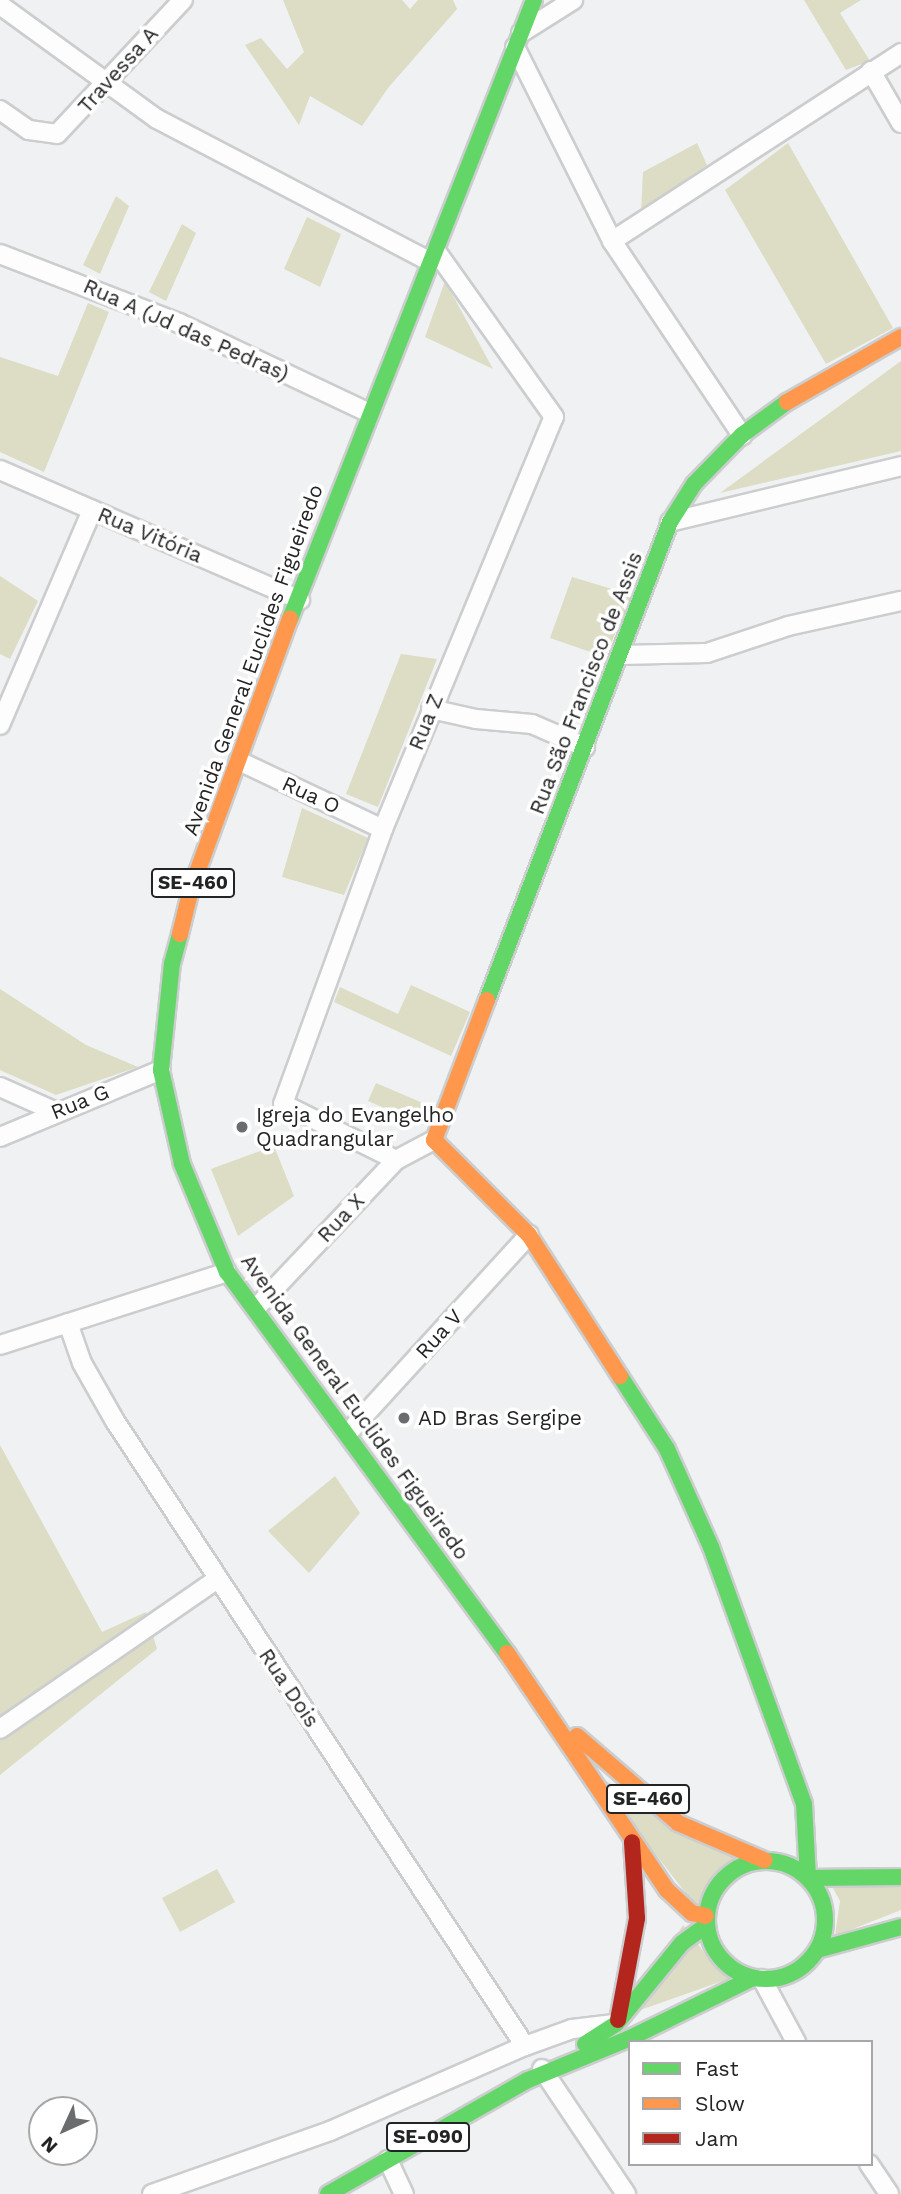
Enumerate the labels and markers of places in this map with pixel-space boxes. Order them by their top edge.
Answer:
place label: Igreja do Evangelho Quadrangular [256,1102,455,1152]
marker: Igreja do Evangelho Quadrangular [234,1119,250,1135]
place label: AD Bras Sergipe [418,1405,582,1431]
marker: AD Bras Sergipe [396,1410,412,1426]

